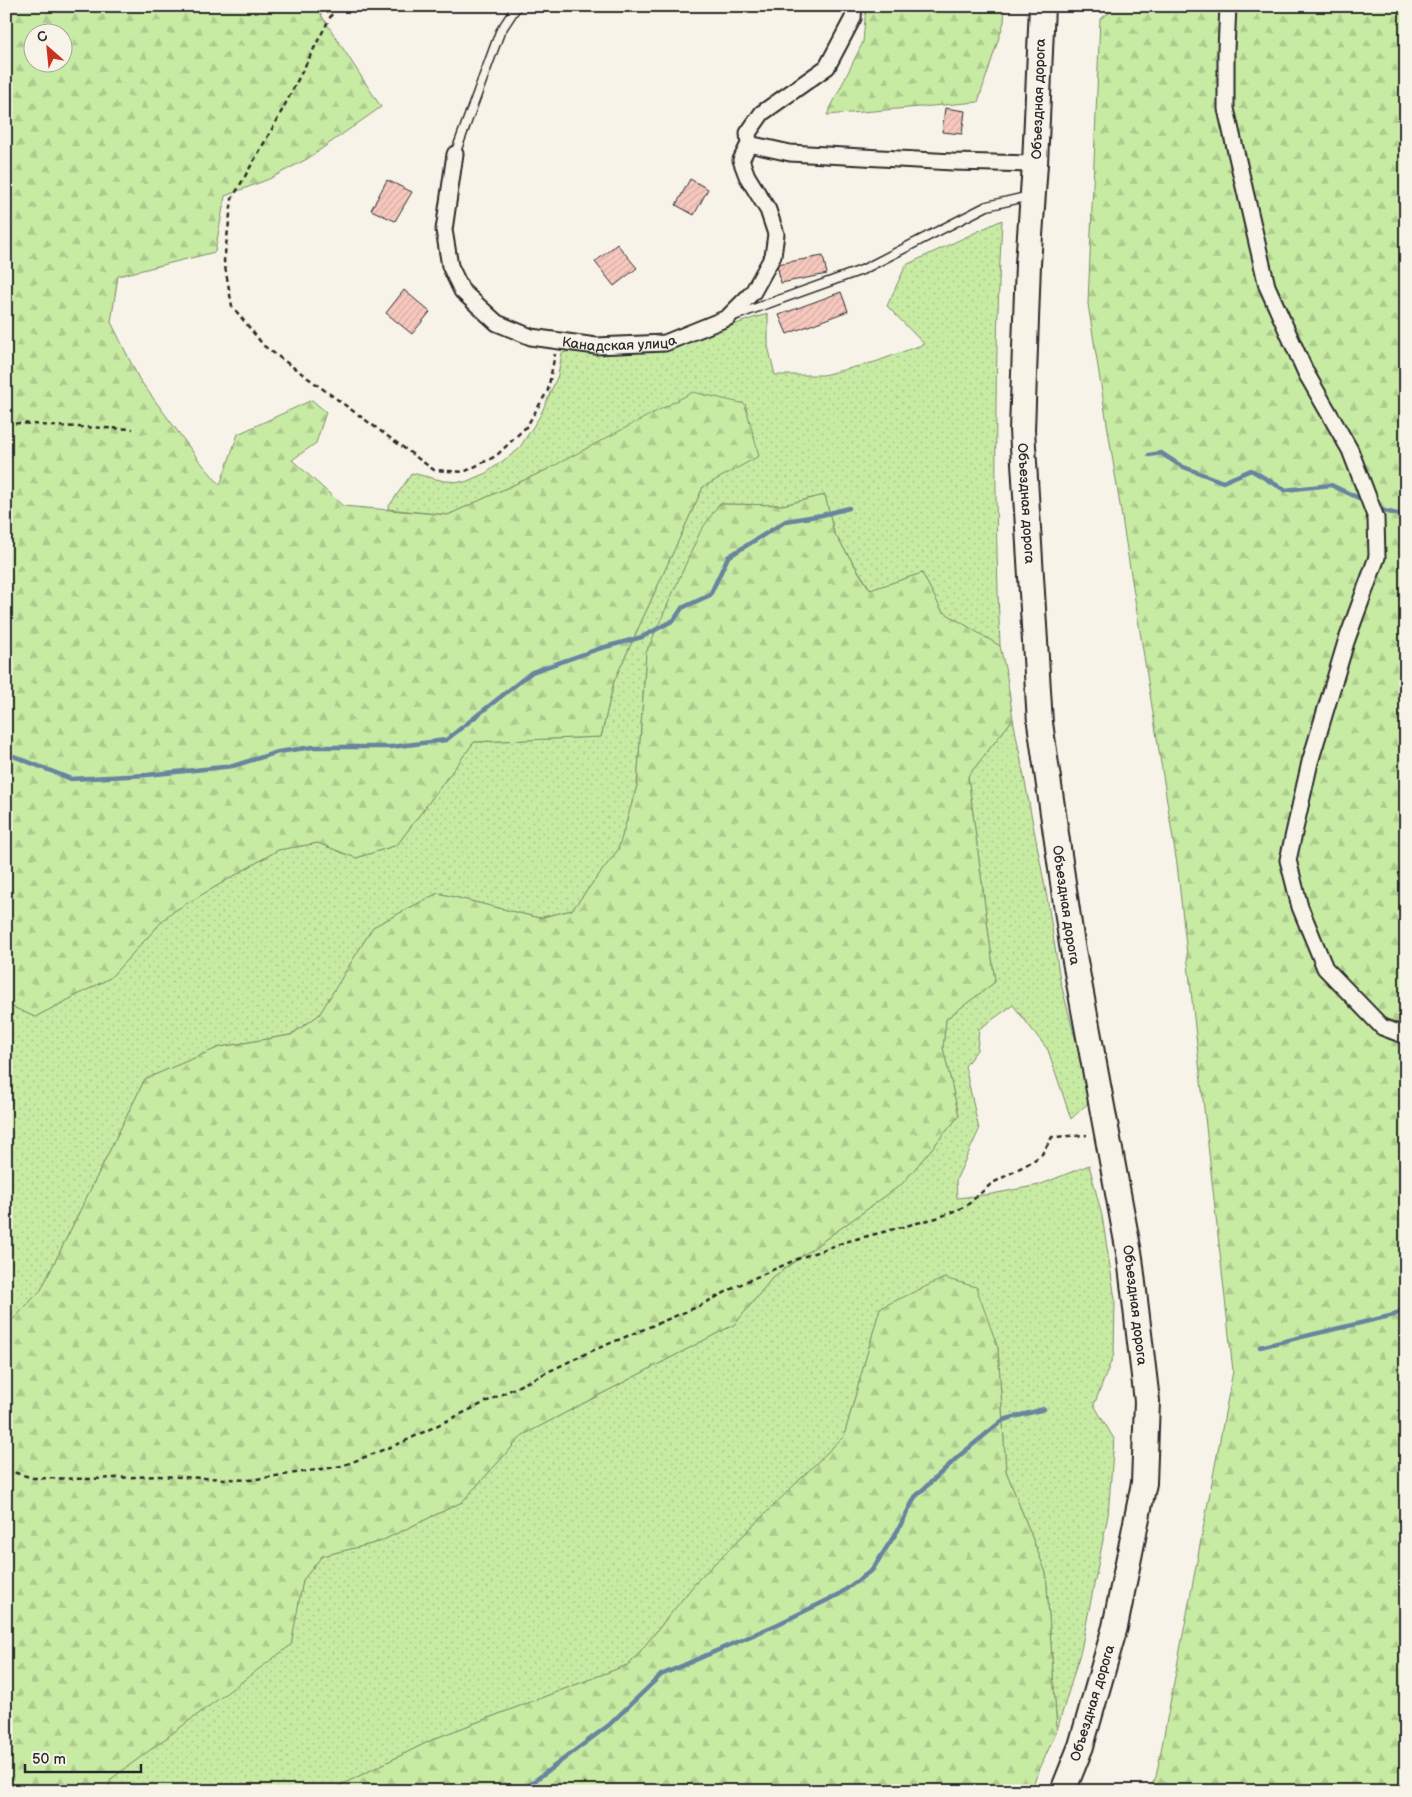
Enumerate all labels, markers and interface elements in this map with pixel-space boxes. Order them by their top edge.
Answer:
north arrow [22,22,72,72]
text: С [34,27,51,47]
street label: Объездная дорога [1028,38,1049,160]
street label: Канадская улица [561,331,680,355]
street label: Объездная дорога [1014,443,1038,565]
street label: Объездная дорога [1049,844,1084,967]
street label: Объездная дорога [1119,1244,1151,1367]
street label: Объездная дорога [1067,1642,1118,1763]
scale bar [25,1742,141,1774]
text: 50 m [32,1750,66,1769]

